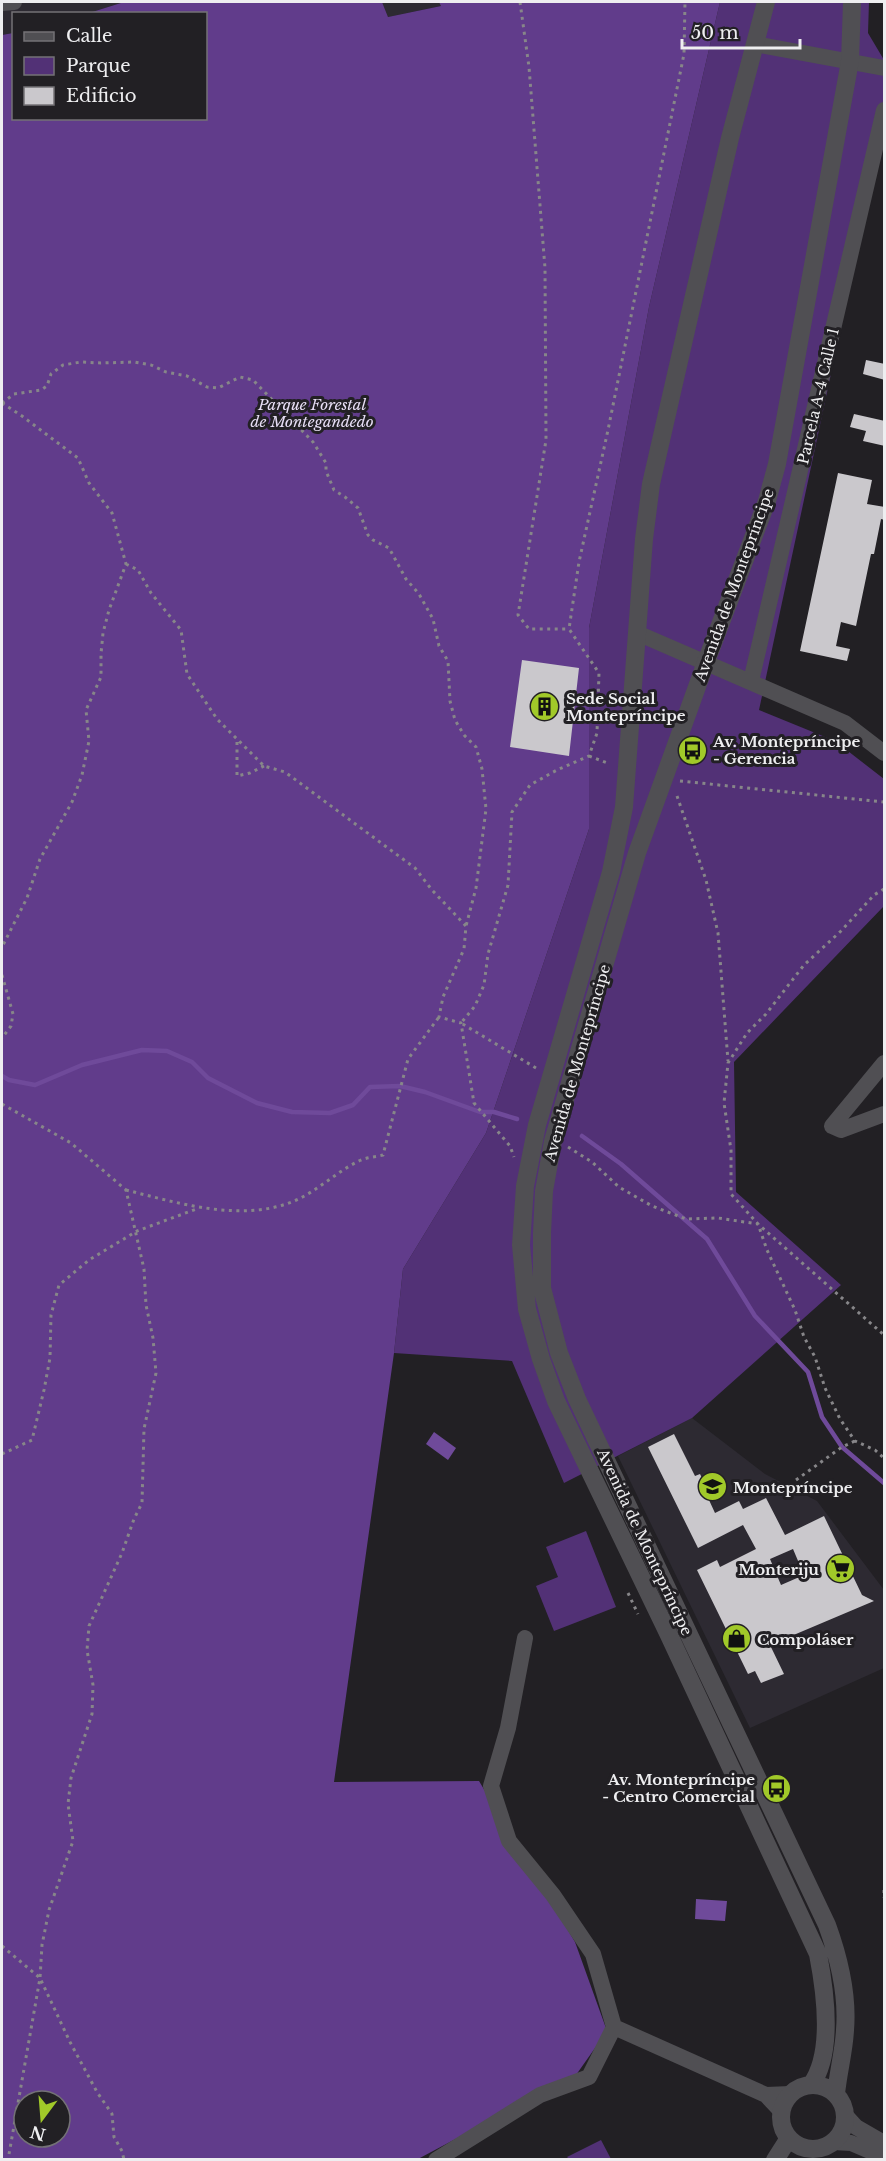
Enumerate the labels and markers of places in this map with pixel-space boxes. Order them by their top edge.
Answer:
place label: Sede Social Montepríncipe [566,689,686,725]
building icon: Sede Social Montepríncipe [529,691,561,723]
place label: Av. Montepríncipe - Gerencia [712,732,860,768]
bus stop icon: Av. Montepríncipe - Gerencia [676,734,708,766]
school or university icon: Montepríncipe [696,1471,728,1503]
place label: Montepríncipe [733,1478,853,1497]
supermarket icon: Monteriju [824,1553,856,1585]
place label: Monteriju [738,1560,819,1579]
shop icon: Compoláser [720,1623,752,1655]
place label: Compoláser [757,1630,854,1649]
place label: Av. Montepríncipe - Centro Comercial [602,1770,756,1806]
bus stop icon: Av. Montepríncipe - Centro Comercial [760,1772,792,1804]

